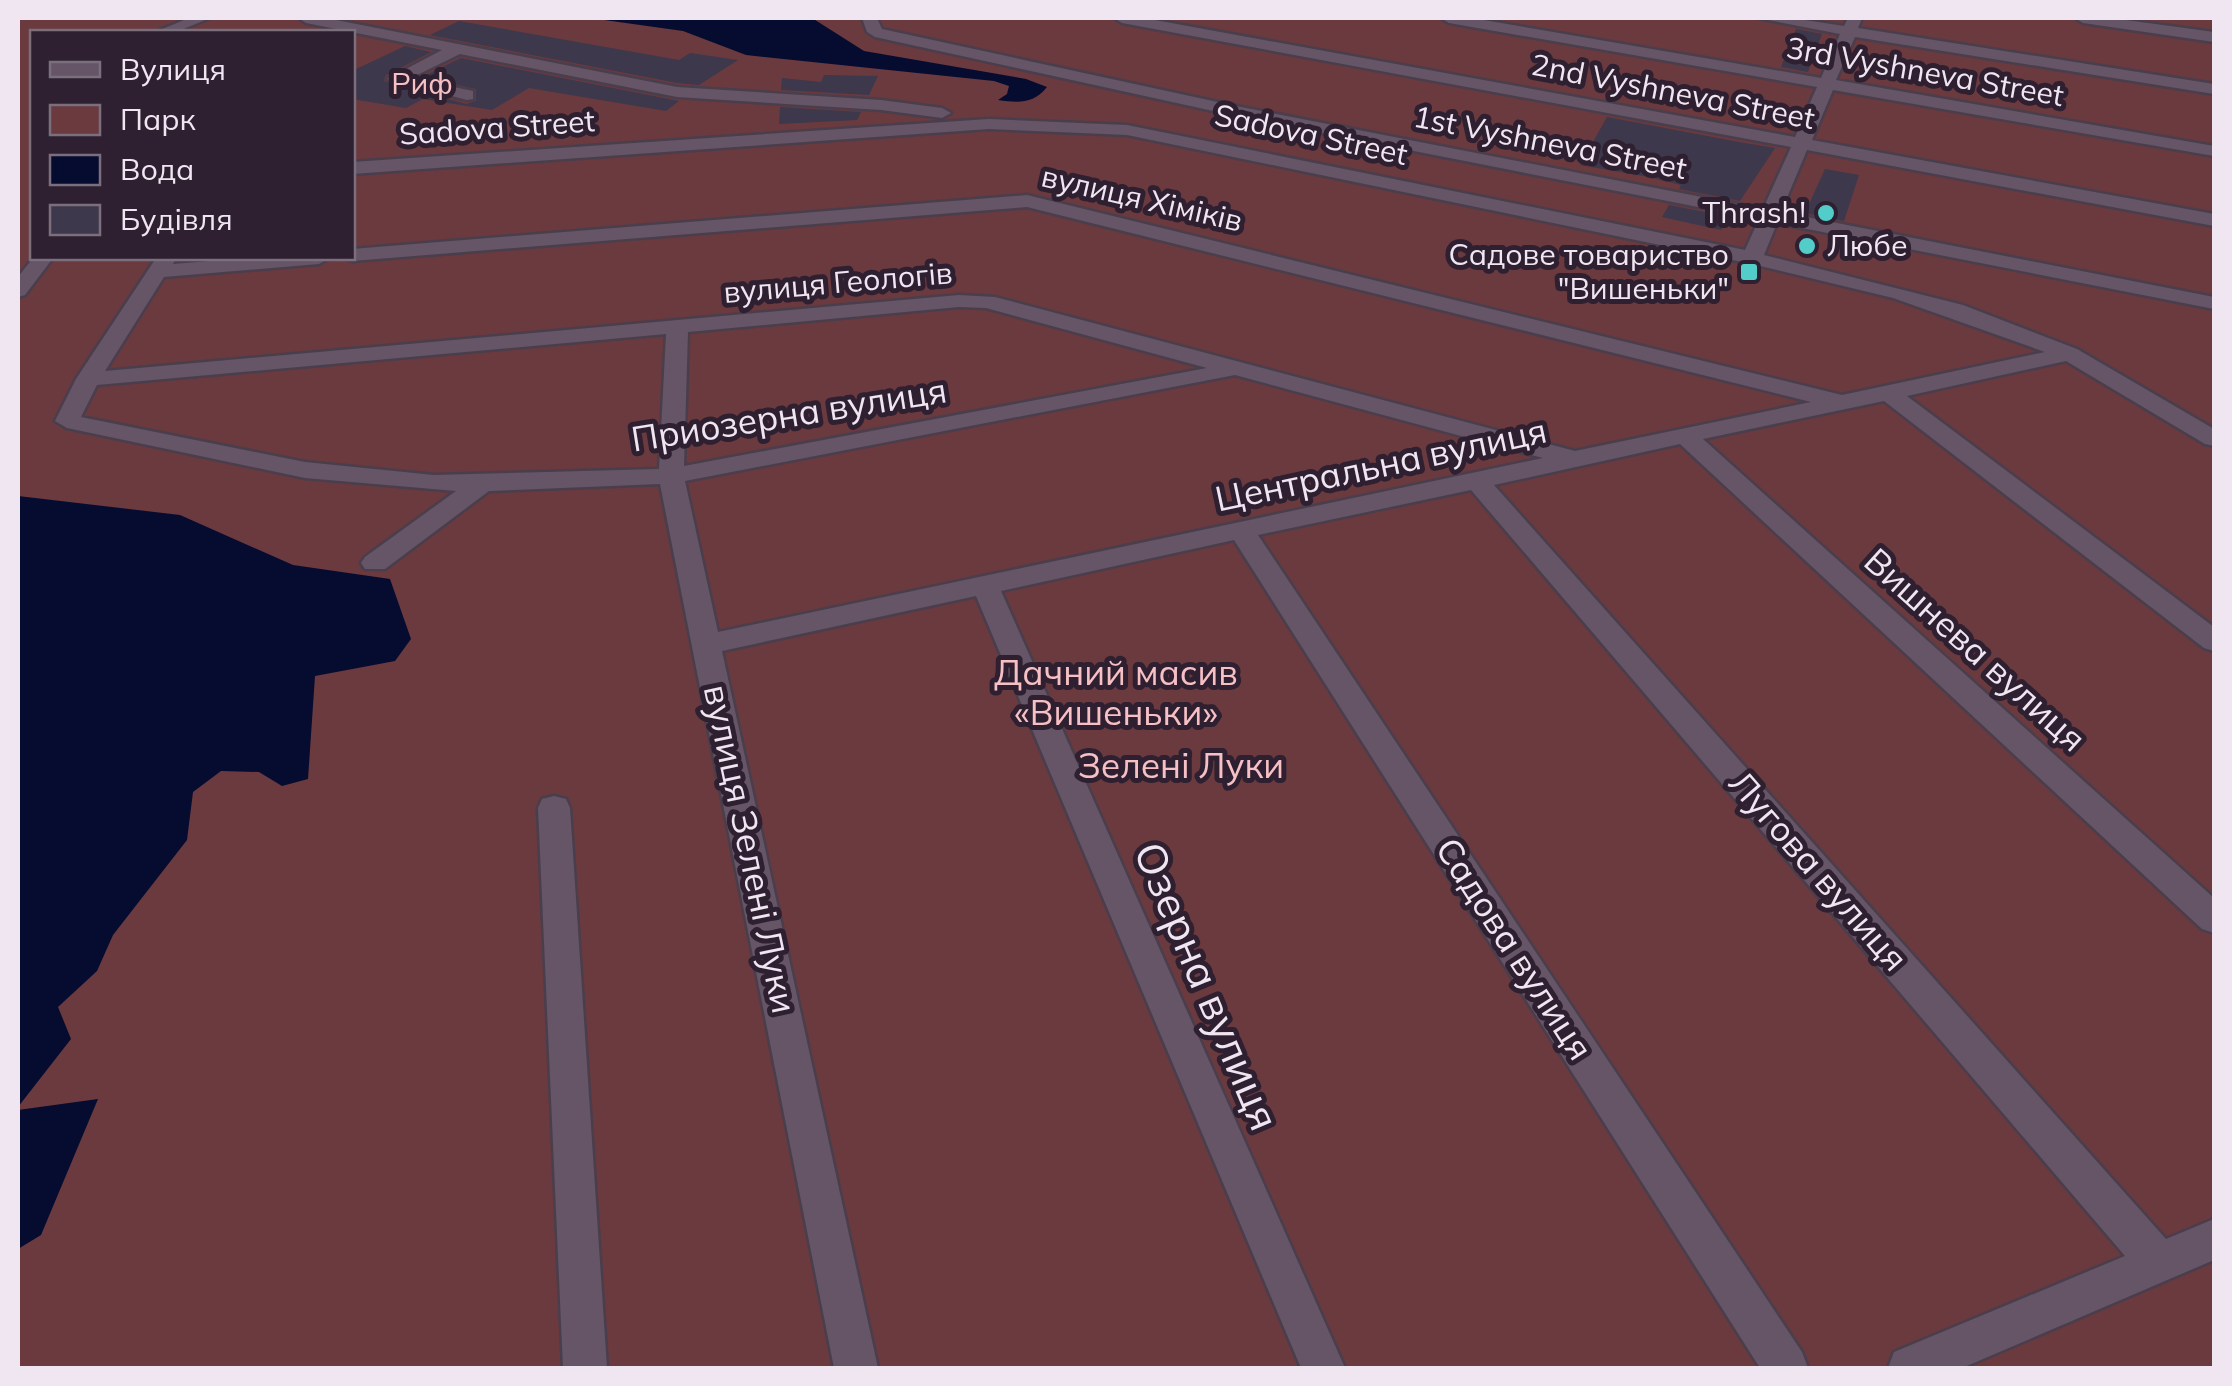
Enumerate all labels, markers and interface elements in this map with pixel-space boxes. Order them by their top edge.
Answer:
street label: 3rd Vyshneva Street [1784,28,2067,114]
legend [30,30,355,260]
street label: 2nd Vyshneva Street [1528,45,1818,137]
text: Вулиця [120,50,226,88]
park label: Риф [391,64,453,102]
street label: Sadova Street [1211,95,1411,173]
street label: 1st Vyshneva Street [1410,97,1690,187]
text: Парк [120,100,197,138]
street label: Sadova Street [398,101,596,153]
text: Вода [120,150,194,188]
street label: вулиця Хіміків [1038,156,1246,240]
place label: Thrash! [1702,193,1806,231]
text: Будівля [120,200,233,238]
marker: Thrash! [1815,202,1837,224]
place label: Любе [1827,226,1908,264]
place label: Садове товариство "Вишеньки" [1448,235,1729,307]
marker: Любе [1796,235,1818,257]
street label: вулиця Геологів [722,253,954,311]
marker: Садове товариство "Вишеньки" [1738,261,1760,283]
street label: Приозерна вулиця [628,367,950,461]
street label: Центральна вулиця [1211,407,1551,521]
street label: Вишнева вулиця [1856,538,2096,760]
park label: Дачний масив «Вишеньки» [994,650,1238,734]
street label: вулиця Зелені Луки [695,681,807,1017]
park label: Зелені Луки [1078,743,1284,787]
street label: Лугова вулиця [1720,761,1918,979]
street label: Садова вулиця [1427,829,1603,1068]
street label: Озерна вулиця [1123,834,1292,1138]

